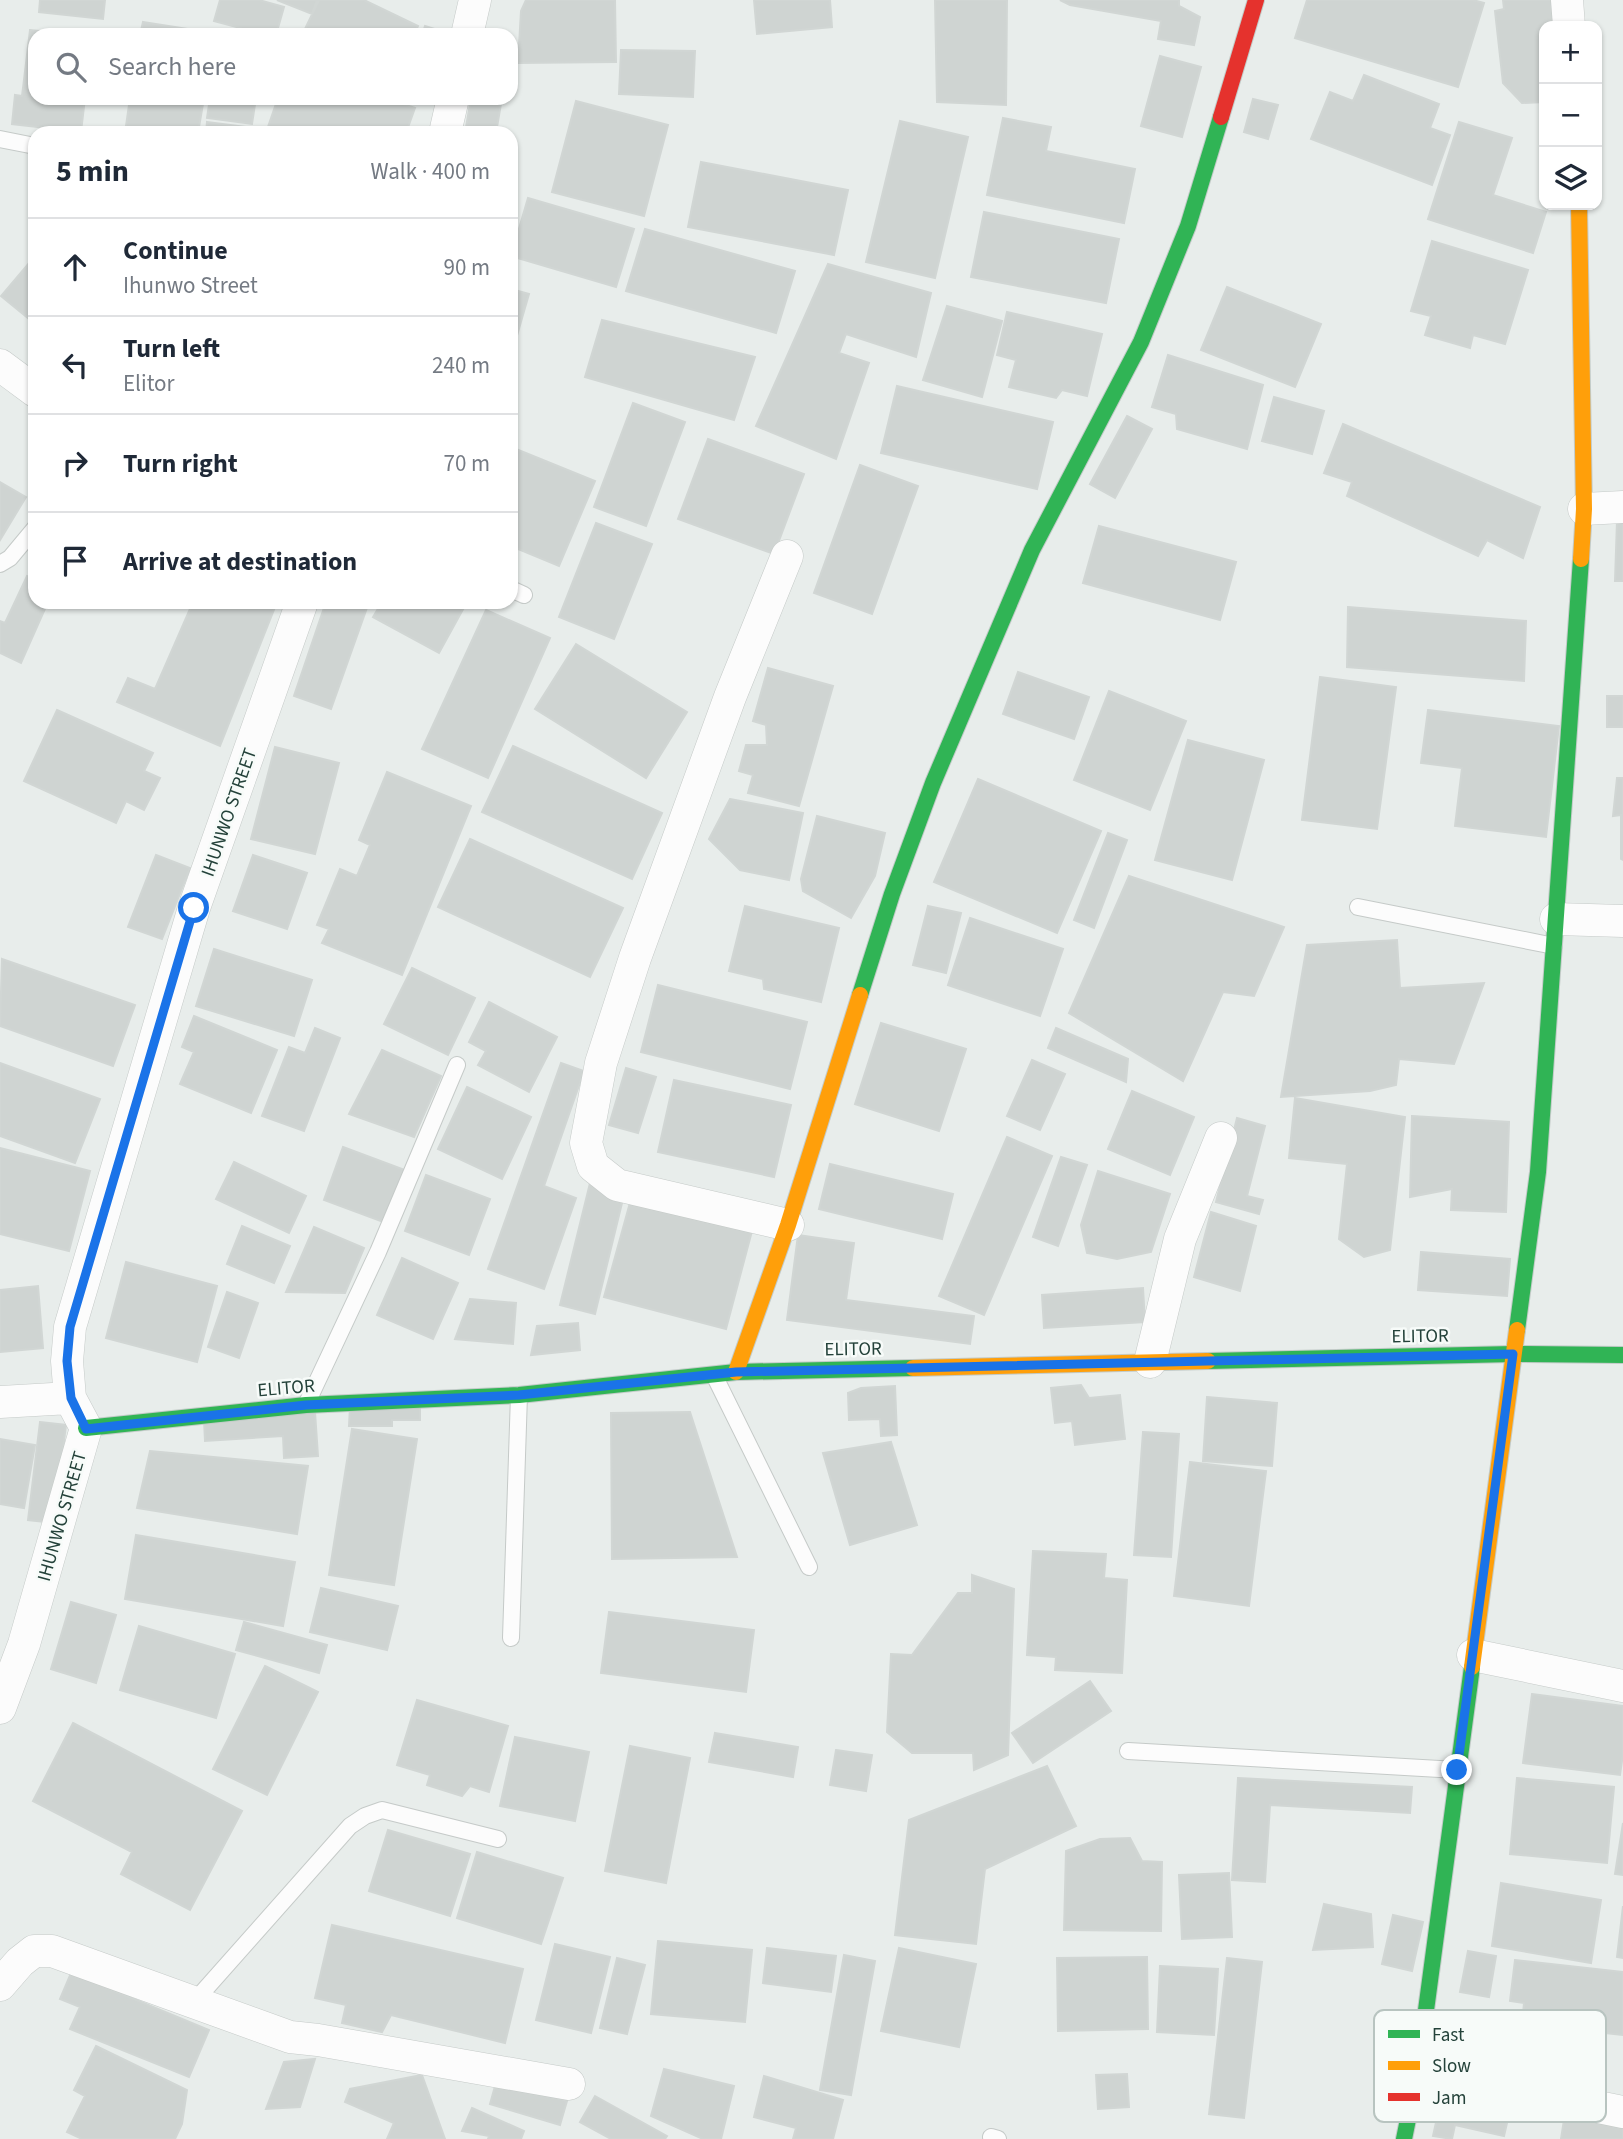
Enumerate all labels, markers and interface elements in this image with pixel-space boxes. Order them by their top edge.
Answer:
map controls [1539,21,1602,210]
button: + [1539,21,1602,84]
search box [28,28,518,105]
icon: search [52,48,90,86]
text: Search here [108,48,236,85]
button: − [1539,84,1602,147]
button: layers [1539,147,1602,210]
text: 5 min [56,150,129,193]
text: Walk · 400 m [371,155,490,188]
text: Continue [123,232,228,269]
icon: ahead [56,248,94,286]
text: 90 m [443,251,490,284]
text: Ihunwo Street [123,269,258,302]
text: Turn left [123,330,220,367]
icon: left [56,346,94,384]
text: 240 m [432,349,490,382]
text: Elitor [123,367,175,400]
icon: right [56,444,94,482]
text: Turn right [123,445,238,482]
text: 70 m [443,447,490,480]
icon: arrive [56,542,94,580]
text: Arrive at destination [123,543,357,580]
street label: IHUNWO STREET [195,745,264,880]
route start [178,892,209,923]
street label: ELITOR [1391,1322,1449,1350]
street label: ELITOR [824,1335,882,1363]
street label: ELITOR [256,1373,316,1404]
street label: IHUNWO STREET [31,1448,94,1585]
route end [1441,1754,1472,1785]
legend [1374,2010,1606,2122]
text: Fast [1432,2022,1465,2049]
text: Slow [1432,2053,1471,2080]
text: Jam [1432,2085,1466,2112]

